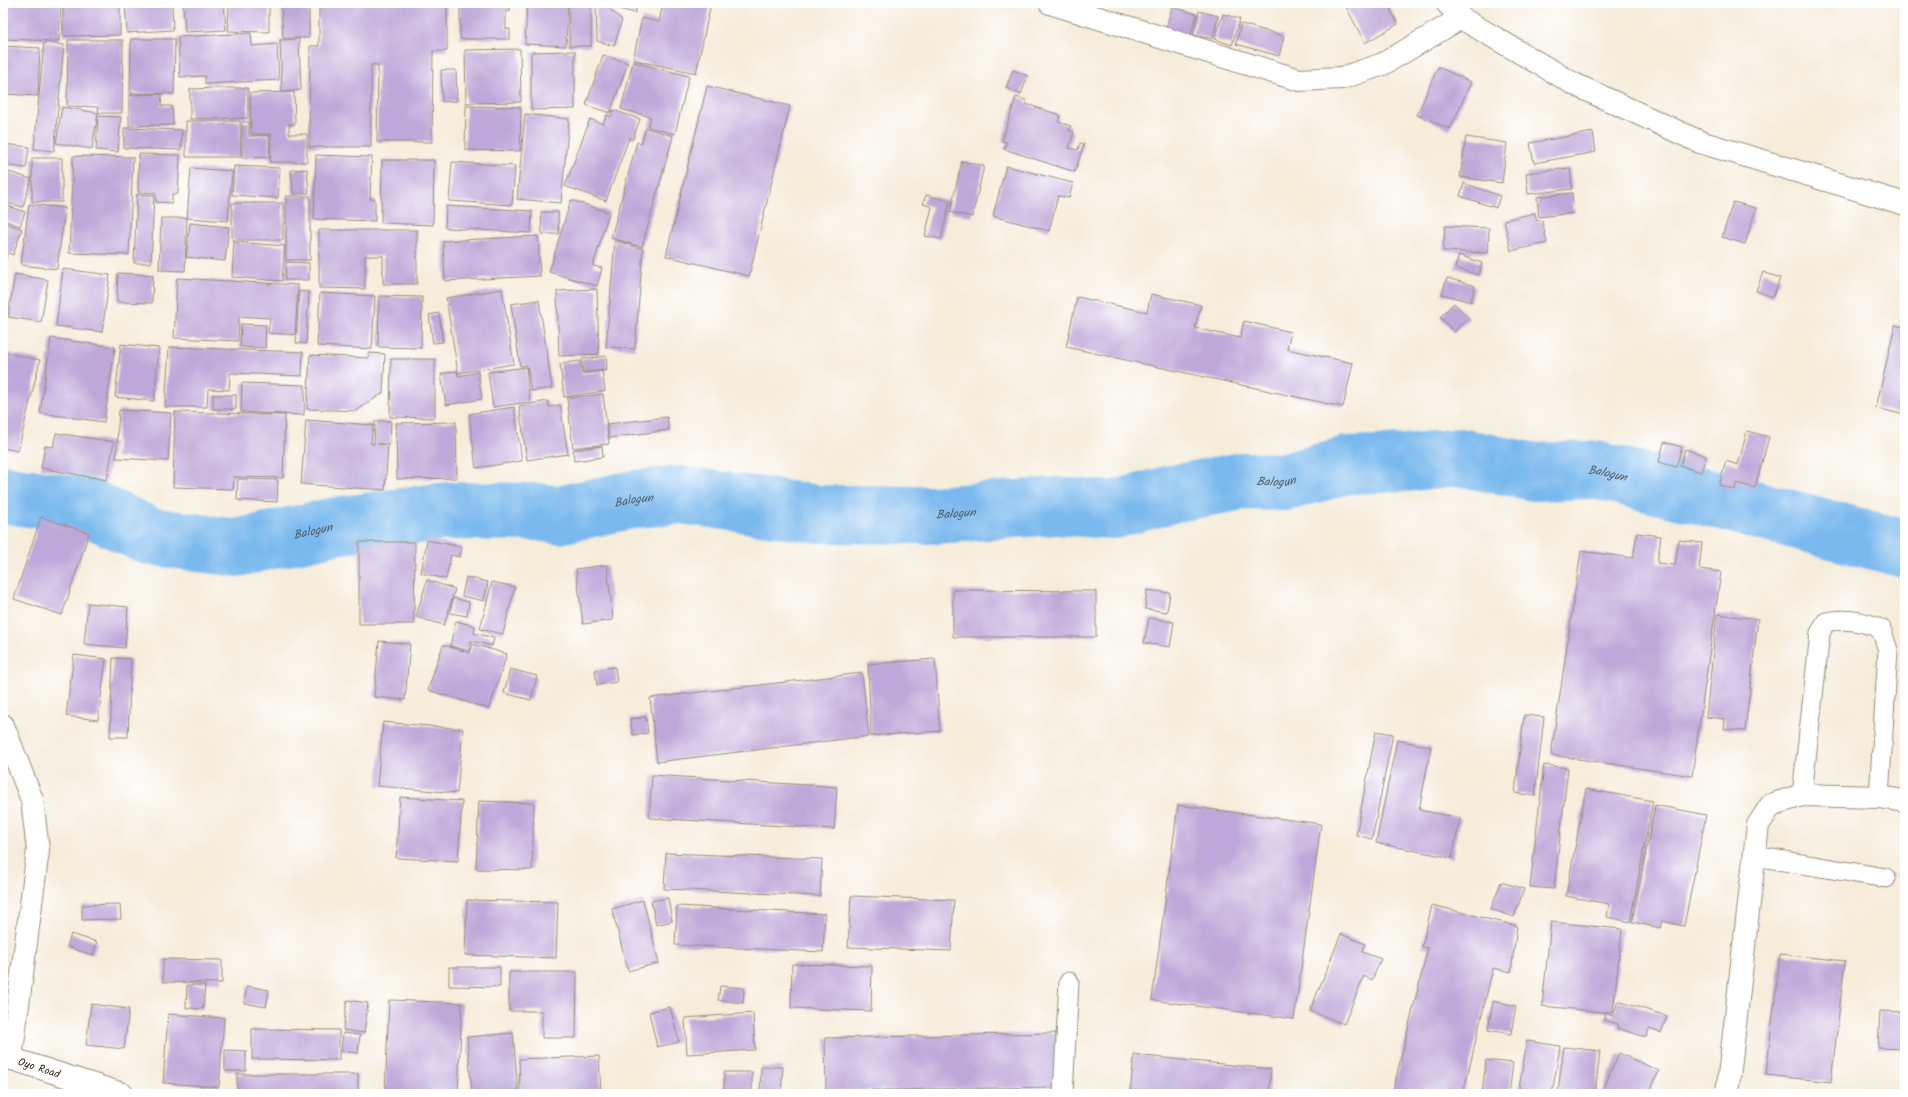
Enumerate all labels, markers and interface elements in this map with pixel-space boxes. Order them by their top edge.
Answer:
water label: Balogun [1588,461,1630,488]
water label: Balogun [1256,470,1300,492]
water label: Balogun [612,488,655,513]
water label: Balogun [935,503,978,525]
water label: Balogun [291,518,336,545]
street label: Oyo Road [15,1053,63,1084]

